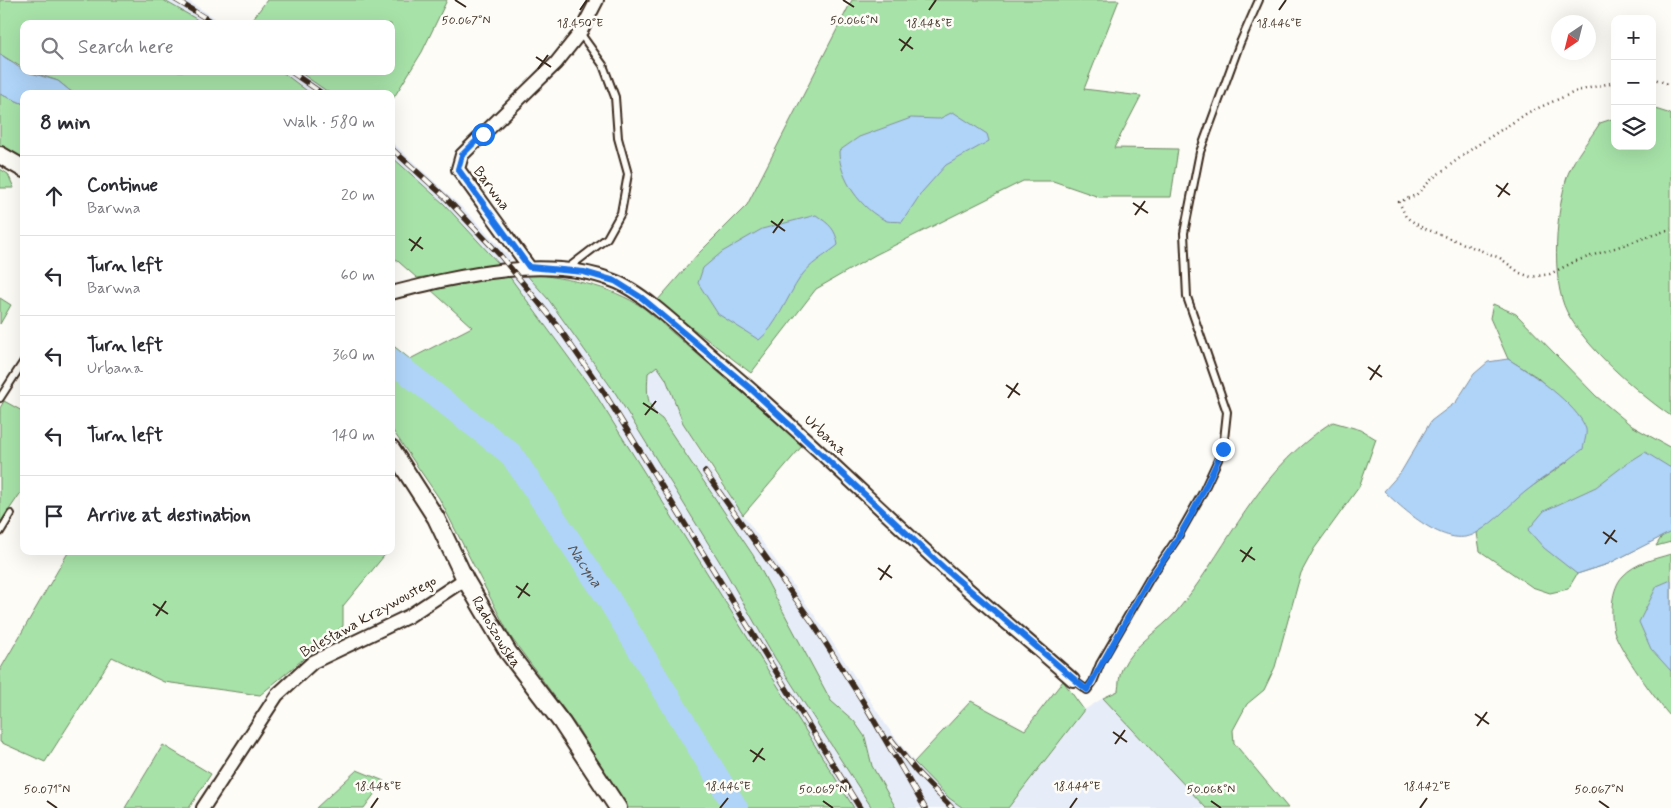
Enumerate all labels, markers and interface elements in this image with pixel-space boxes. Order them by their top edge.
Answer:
text: 50.067°N [442,13,490,29]
text: 50.066°N [830,13,878,29]
north arrow [1551,15,1596,60]
map controls [1611,15,1656,150]
button: + [1611,15,1656,60]
text: 18.450°E [557,16,603,32]
text: 18.448°E [906,16,952,32]
text: 18.446°E [1256,16,1302,32]
search box [20,20,395,75]
icon: search [38,34,66,62]
text: Search here [78,35,174,60]
button: − [1611,60,1656,105]
button: layers [1611,105,1656,150]
text: 8 min [40,109,91,137]
text: Walk · 580 m [283,112,375,133]
route start [472,123,495,146]
street label: Barwna [468,163,514,215]
text: Continue [87,173,158,198]
icon: ahead [40,182,68,210]
text: 20 m [341,185,375,206]
text: Barwna [87,198,141,219]
text: Turn left [87,253,163,278]
icon: left [40,262,68,290]
text: 60 m [341,265,375,286]
text: Barwna [87,278,141,299]
text: Turn left [87,333,163,358]
icon: left [40,342,68,370]
text: 360 m [332,345,375,366]
text: Urbana [87,358,143,379]
street label: Urbana [799,411,852,462]
icon: left [40,422,68,450]
text: Turn left [87,423,163,448]
text: 140 m [331,425,375,446]
route end [1212,438,1235,461]
icon: arrive [40,502,68,530]
text: Arrive at destination [87,503,251,528]
water label: Nacyna [562,539,607,592]
street label: Bolesława Krzywoustego [297,571,440,663]
street label: Radoszowska [466,593,525,672]
text: 18.448°E [355,779,401,795]
text: 18.446°E [705,779,751,795]
text: 18.444°E [1053,779,1101,795]
text: 18.442°E [1403,779,1451,795]
text: 50.071°N [24,782,70,798]
text: 50.069°N [799,782,847,798]
text: 50.068°N [1187,782,1235,798]
text: 50.067°N [1575,782,1623,798]

